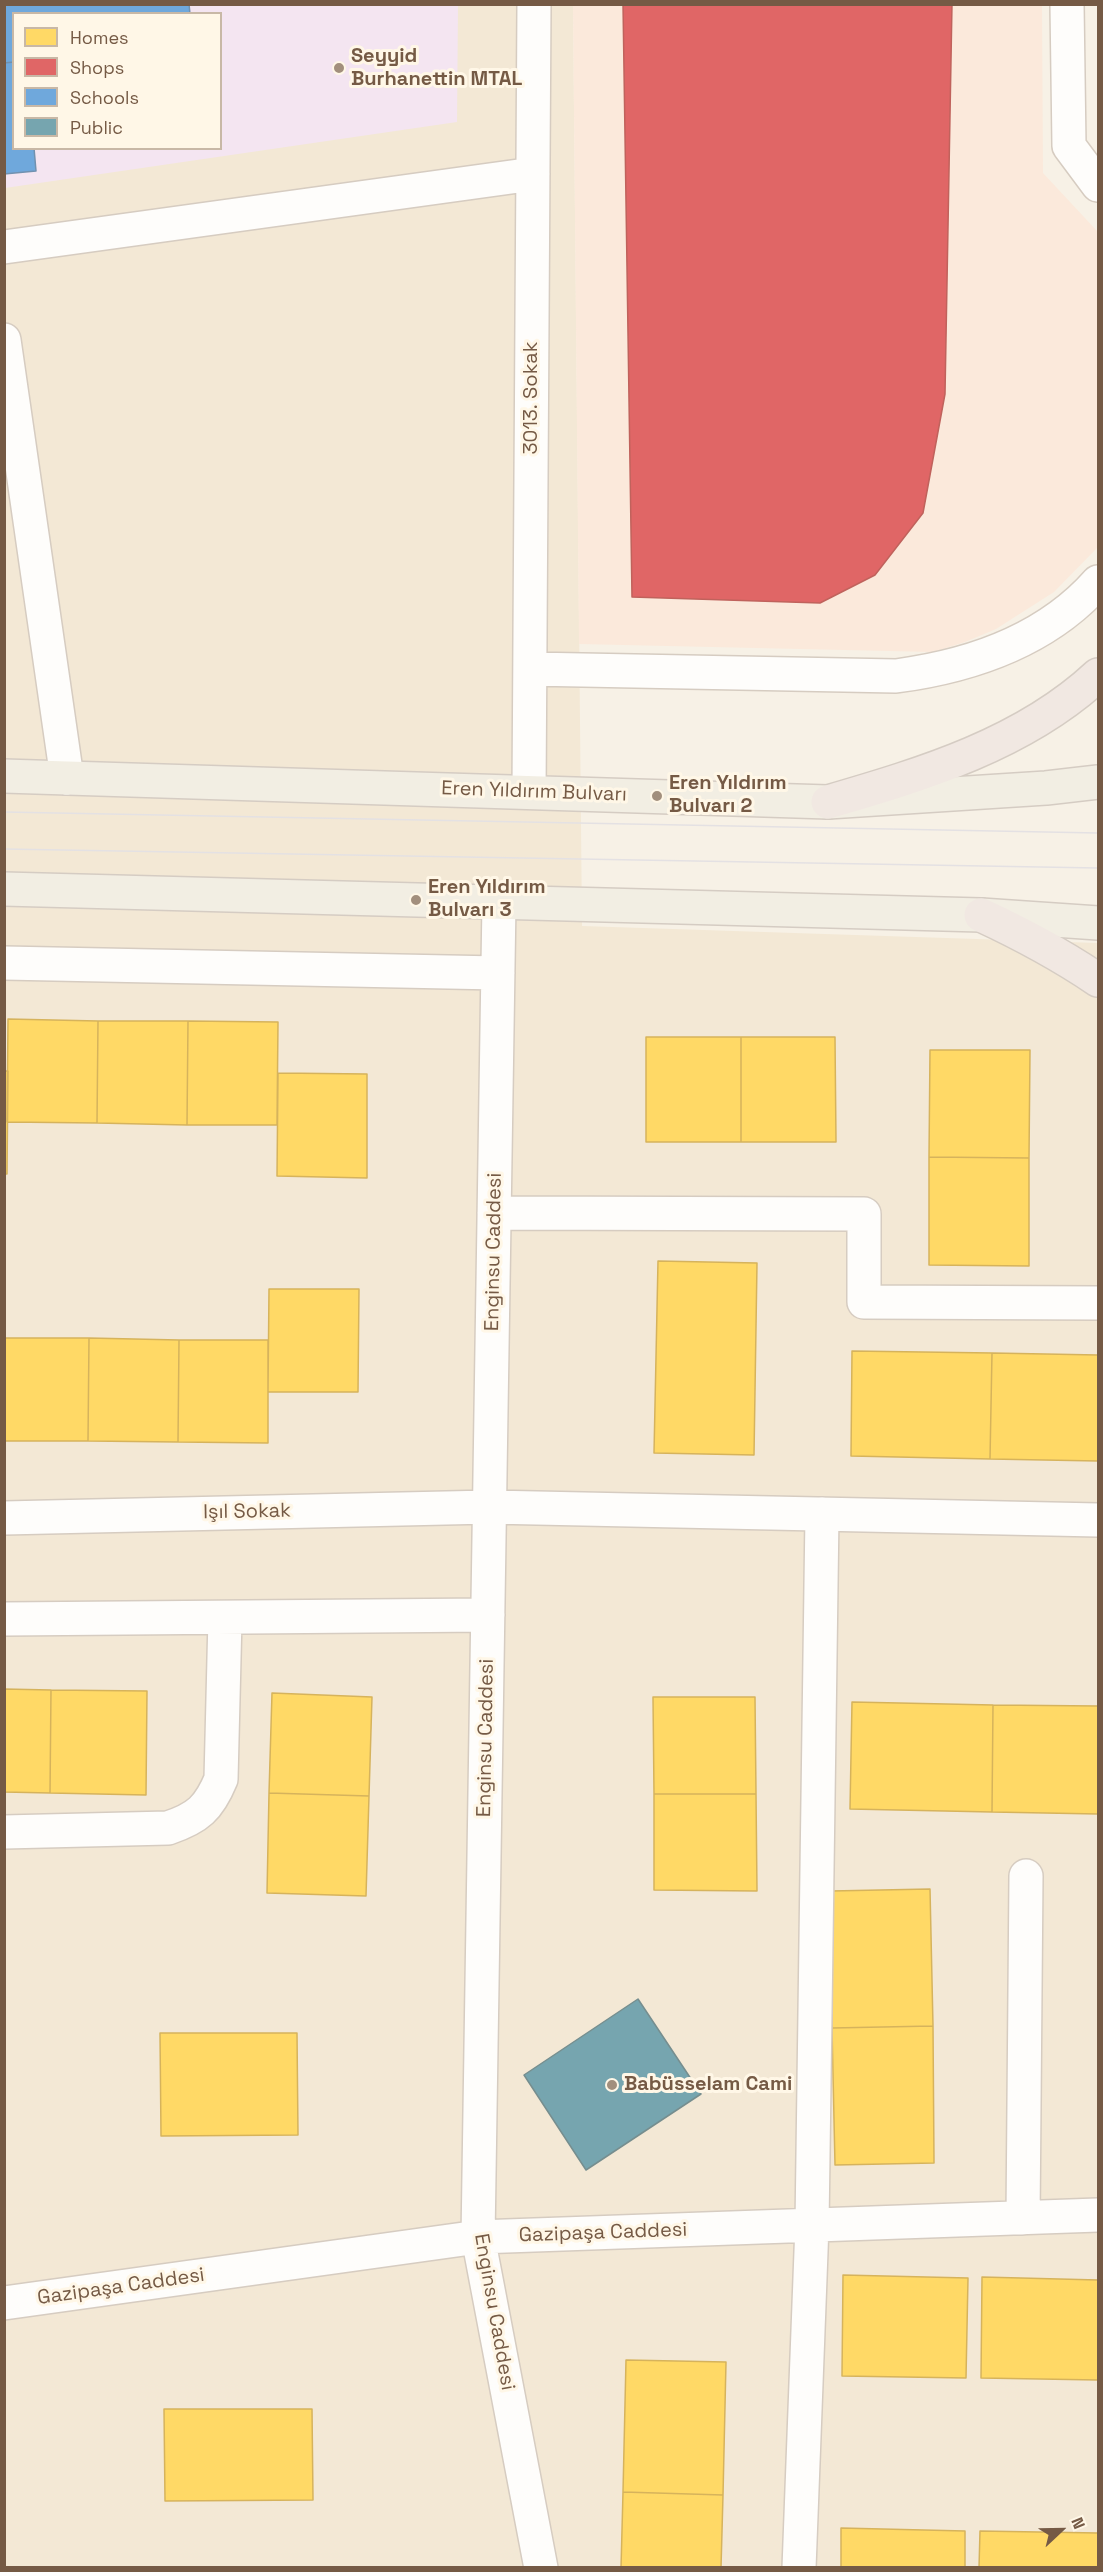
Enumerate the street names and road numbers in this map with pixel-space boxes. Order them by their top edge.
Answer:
street label: 3013. Sokak [520,342,544,454]
street label: Eren Yıldırım Bulvarı [441,777,627,807]
street label: Enginsu Caddesi [481,1173,507,1331]
street label: Işıl Sokak [203,1499,291,1525]
street label: Enginsu Caddesi [473,1659,499,1817]
street label: Gazipaşa Caddesi [518,2218,688,2248]
street label: Enginsu Caddesi [468,2232,520,2392]
street label: Gazipaşa Caddesi [36,2263,206,2311]

